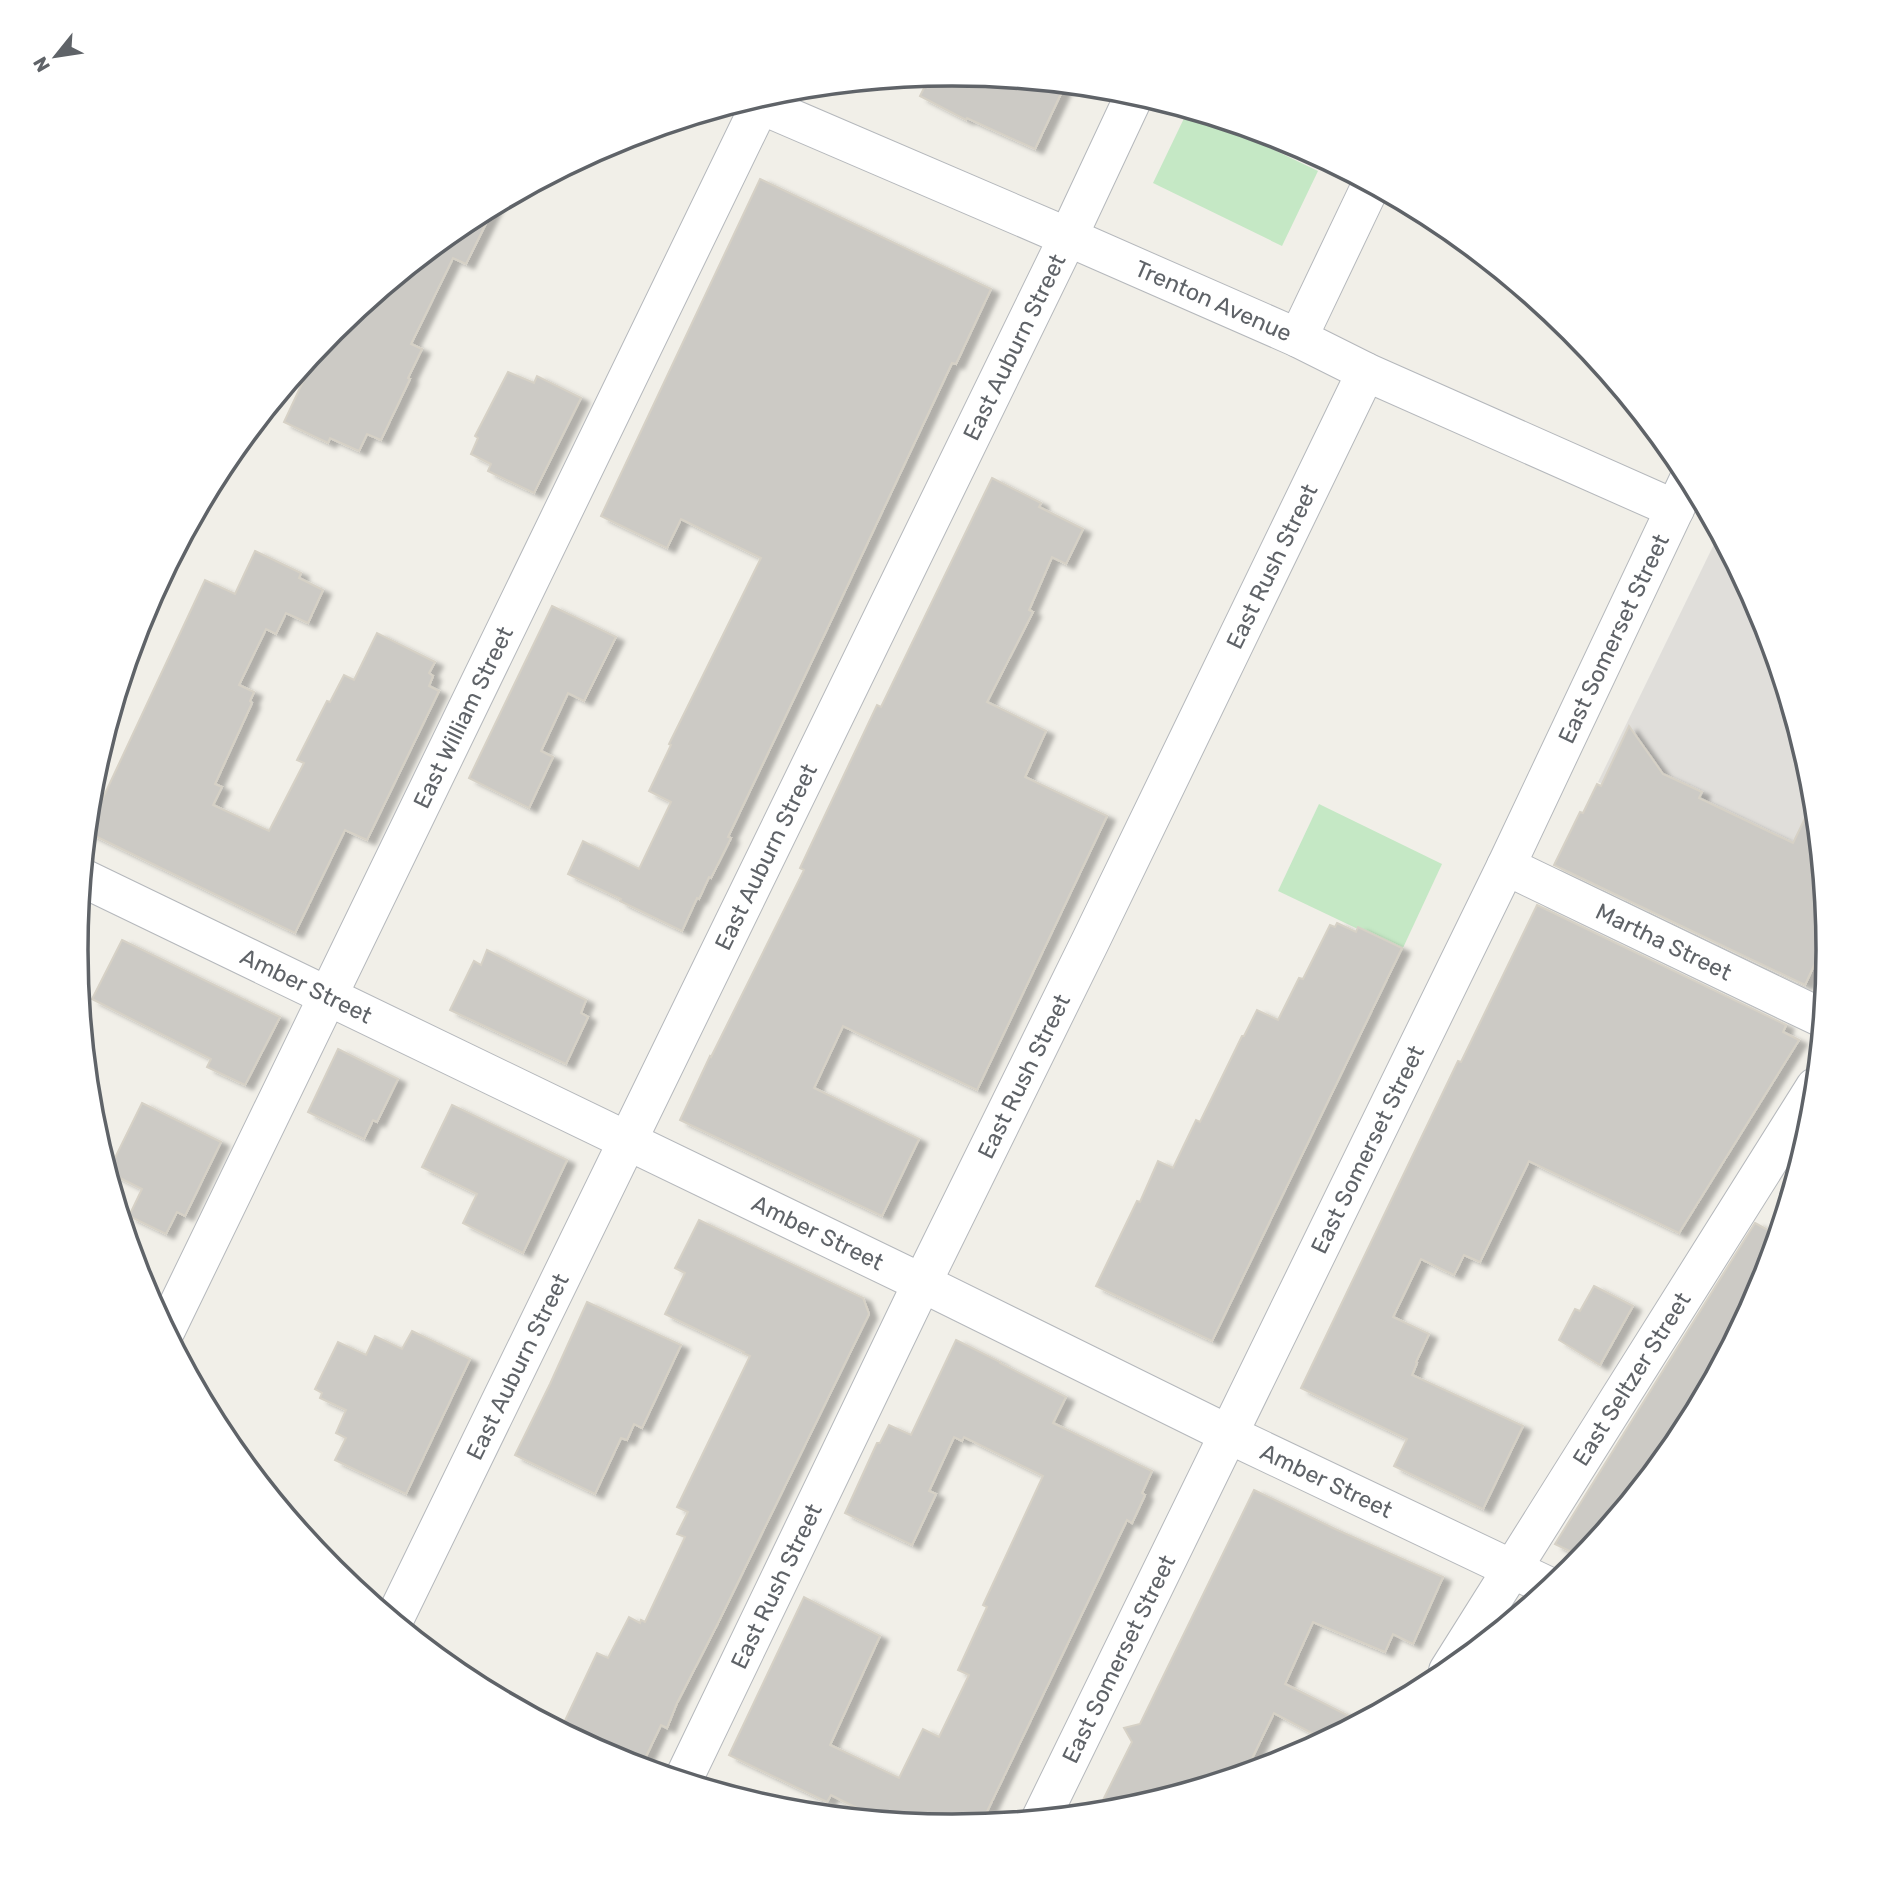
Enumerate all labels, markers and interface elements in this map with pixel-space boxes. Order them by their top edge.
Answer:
north arrow [21,21,91,91]
text: N [28,53,55,76]
street label: East Auburn Street [957,249,1072,445]
street label: Trenton Avenue [1131,254,1296,348]
street label: East Rush Street [1220,479,1324,653]
street label: East Somerset Street [1552,529,1675,748]
street label: East William Street [407,622,519,813]
street label: East Auburn Street [709,759,823,955]
street label: Martha Street [1591,897,1736,986]
street label: Amber Street [236,942,377,1029]
street label: East Rush Street [972,989,1076,1163]
street label: East Somerset Street [1305,1041,1430,1258]
street label: Amber Street [747,1189,888,1276]
street label: East Auburn Street [460,1269,575,1464]
street label: East Seltzer Street [1567,1287,1697,1471]
street label: Amber Street [1256,1438,1397,1524]
street label: East Rush Street [725,1499,828,1673]
street label: East Somerset Street [1056,1550,1181,1768]

